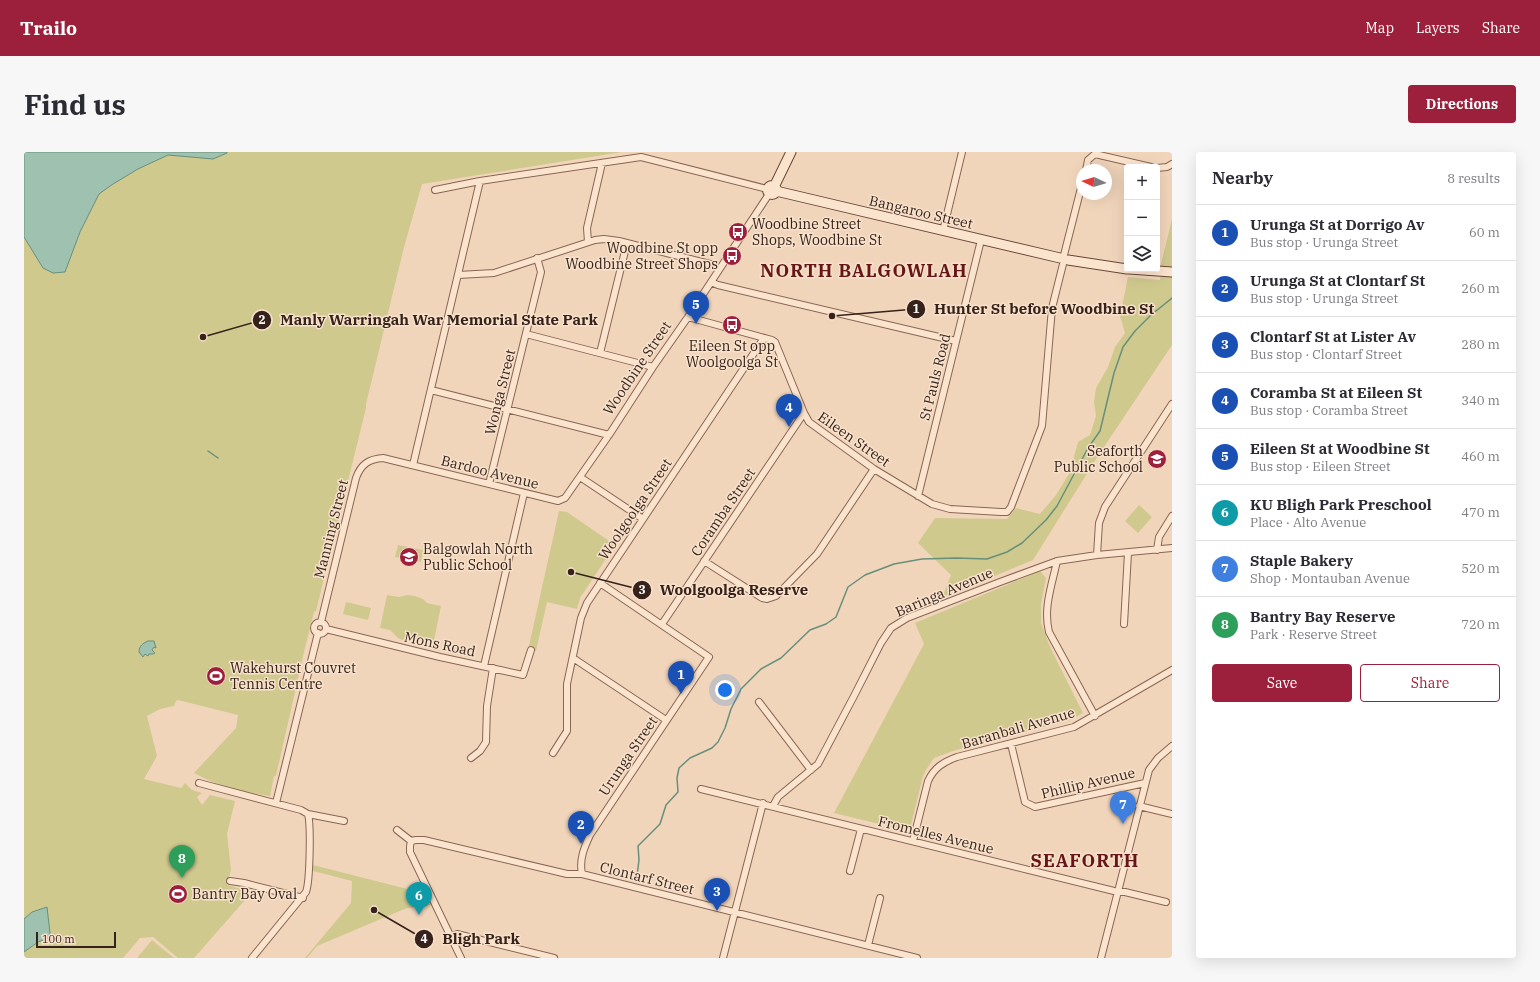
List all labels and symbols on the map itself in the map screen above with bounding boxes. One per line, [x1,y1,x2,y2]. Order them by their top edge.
north arrow [1076,164,1112,200]
street label: Bangaroo Street [867,191,975,233]
place label: Woodbine Street Shops, Woodbine St [752,215,882,249]
bus stop icon: Woodbine Street Shops, Woodbine St [727,221,749,243]
place label: Woodbine St opp Woodbine Street Shops [565,239,718,273]
bus stop icon: Woodbine St opp Woodbine Street Shops [721,245,743,267]
district label: NORTH BALGOWLAH [760,259,968,282]
pin: 5 [683,291,709,324]
callout: Hunter St before Woodbine St [906,295,1162,322]
text: Hunter St before Woodbine St [934,299,1154,318]
text: 1 [912,301,920,316]
callout: Manly Warringah War Memorial State Park [252,307,606,334]
text: Manly Warringah War Memorial State Park [280,310,598,329]
text: 2 [258,312,266,327]
bus stop icon: Eileen St opp Woolgoolga St [721,314,743,336]
street label: Woodbine Street [599,318,675,418]
street label: St Pauls Road [916,331,955,422]
place label: Eileen St opp Woolgoolga St [686,337,778,371]
street label: Wonga Street [481,347,519,437]
pin: 4 [776,394,802,427]
street label: Eileen Street [814,408,894,471]
place label: Seaforth Public School [1054,442,1143,476]
school or university icon: Seaforth Public School [1146,448,1168,470]
street label: Bardoo Avenue [439,451,541,493]
street label: Woolgoolga Street [594,455,676,563]
street label: Coramba Street [687,464,759,560]
street label: Manning Street [310,478,352,580]
place label: Balgowlah North Public School [423,540,533,574]
school or university icon: Balgowlah North Public School [398,546,420,568]
street label: Baringa Avenue [892,563,996,621]
callout: Woolgoolga Reserve [632,576,817,603]
text: Woolgoolga Reserve [660,580,808,599]
text: 3 [638,582,646,597]
street label: Mons Road [403,628,478,660]
place label: Wakehurst Couvret Tennis Centre [230,659,356,693]
pin: 1 [668,661,694,694]
sports icon: Wakehurst Couvret Tennis Centre [205,665,227,687]
your location [715,680,735,700]
street label: Baranbali Avenue [959,703,1077,753]
street label: Urunga Street [595,713,661,799]
street label: Phillip Avenue [1039,763,1137,803]
pin: 7 [1110,791,1136,824]
pin: 2 [568,811,594,844]
street label: Fromelles Avenue [876,812,996,858]
pin: 8 [169,845,195,878]
district label: SEAFORTH [1031,849,1139,872]
street label: Clontarf Street [598,858,696,898]
pin: 3 [704,878,730,911]
pin: 6 [406,882,432,915]
sports icon: Bantry Bay Oval [167,883,189,905]
place label: Bantry Bay Oval [192,885,297,903]
callout: Bligh Park [414,926,528,953]
text: Bligh Park [442,929,521,948]
scale bar [36,930,116,949]
text: 4 [420,931,428,946]

